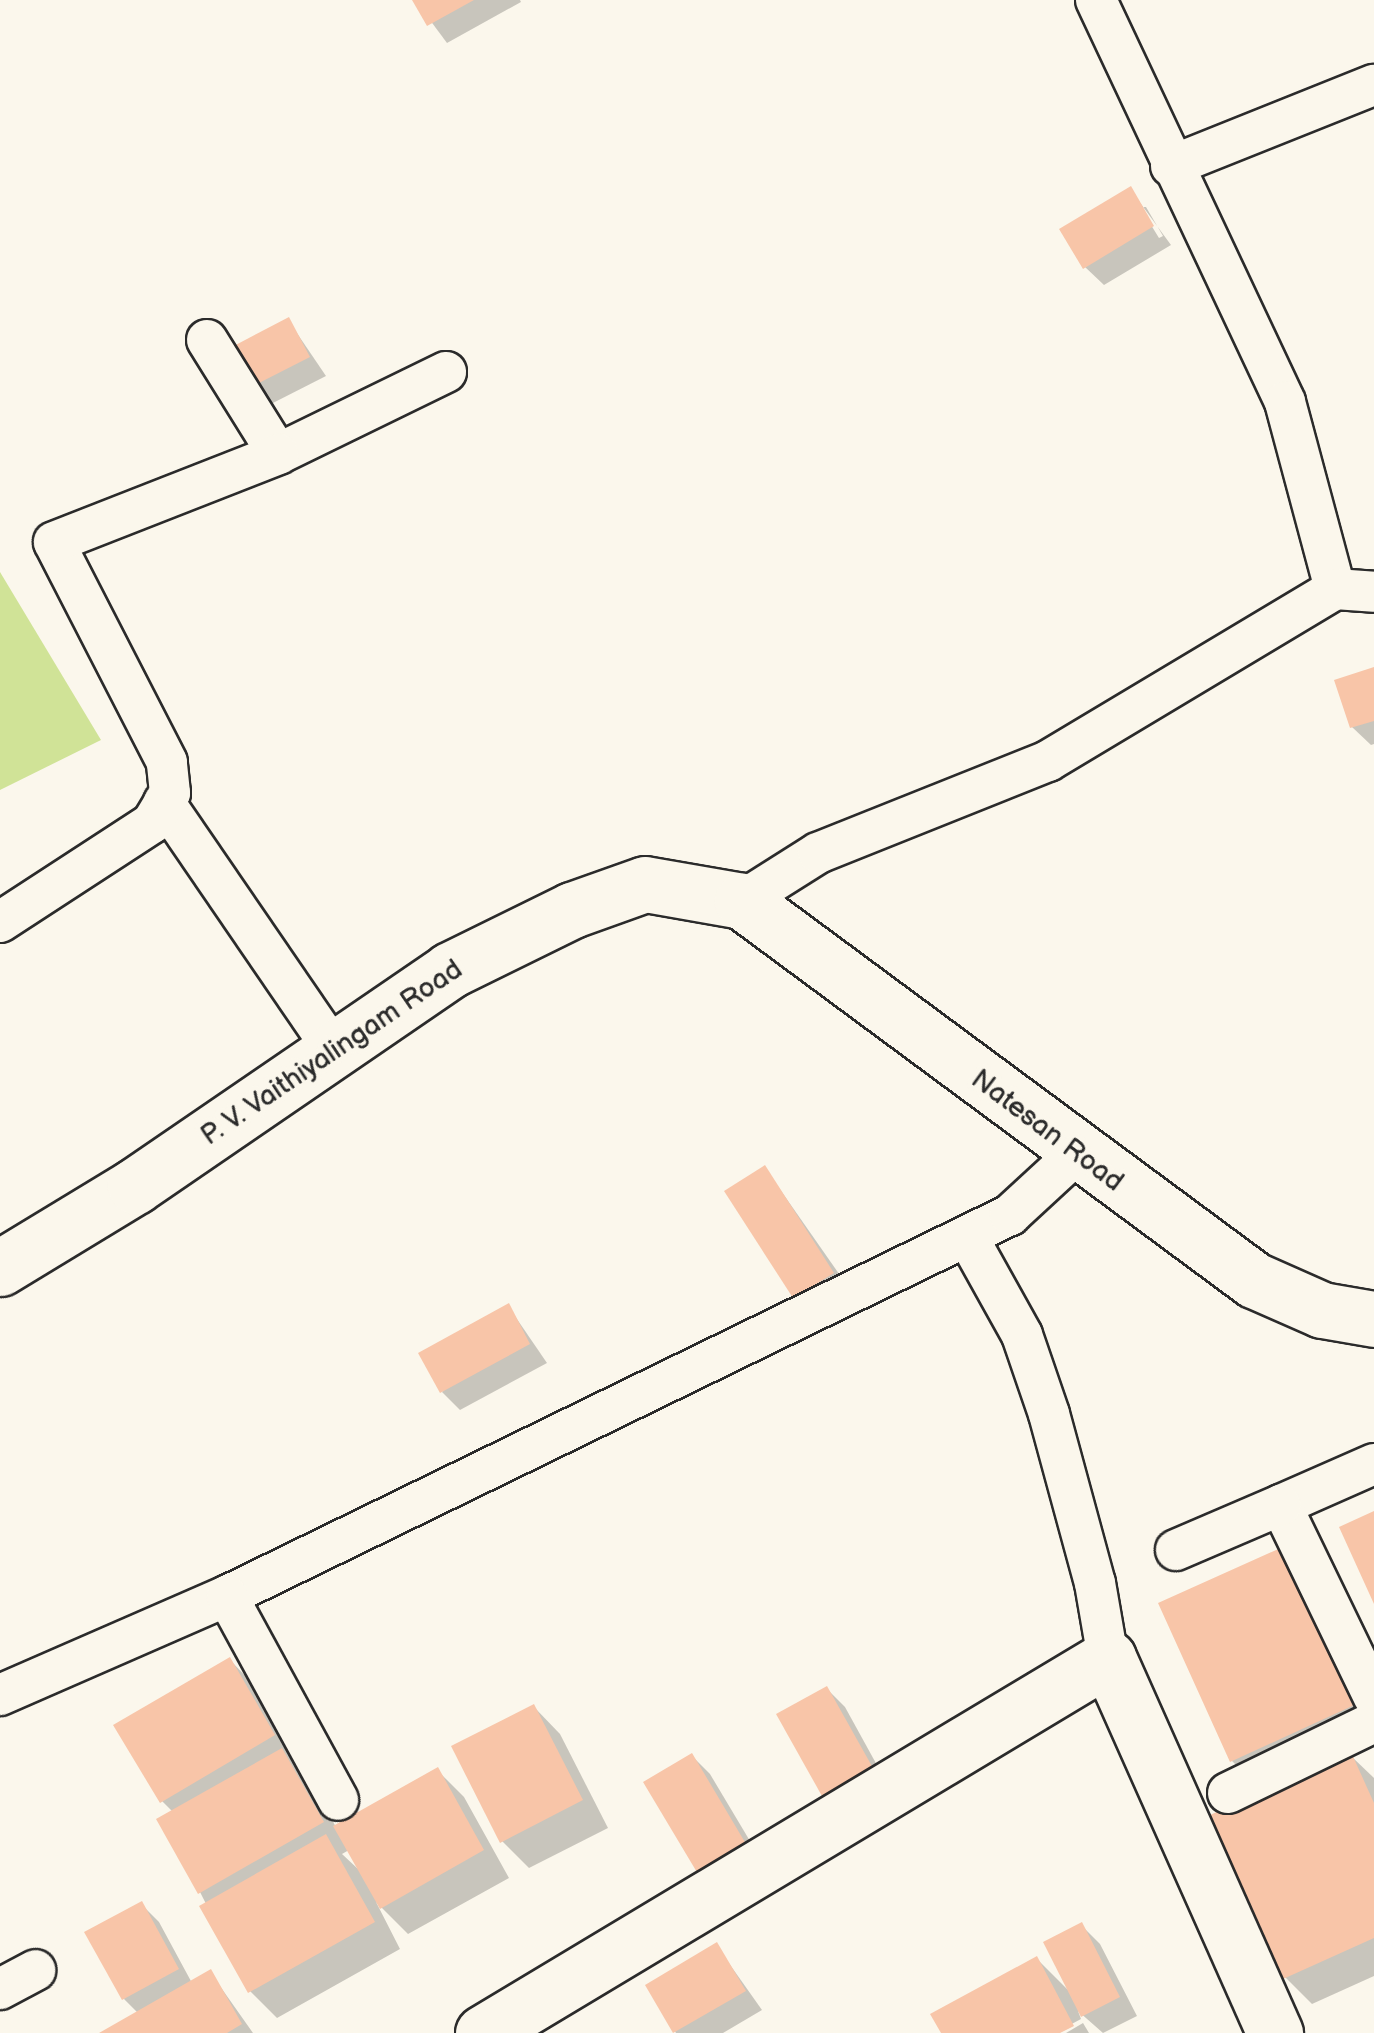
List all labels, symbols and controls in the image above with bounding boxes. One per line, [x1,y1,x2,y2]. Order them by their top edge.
street label: P. V. Vaithiyalingam Road [194,952,470,1154]
street label: Natesan Road [964,1063,1130,1199]

